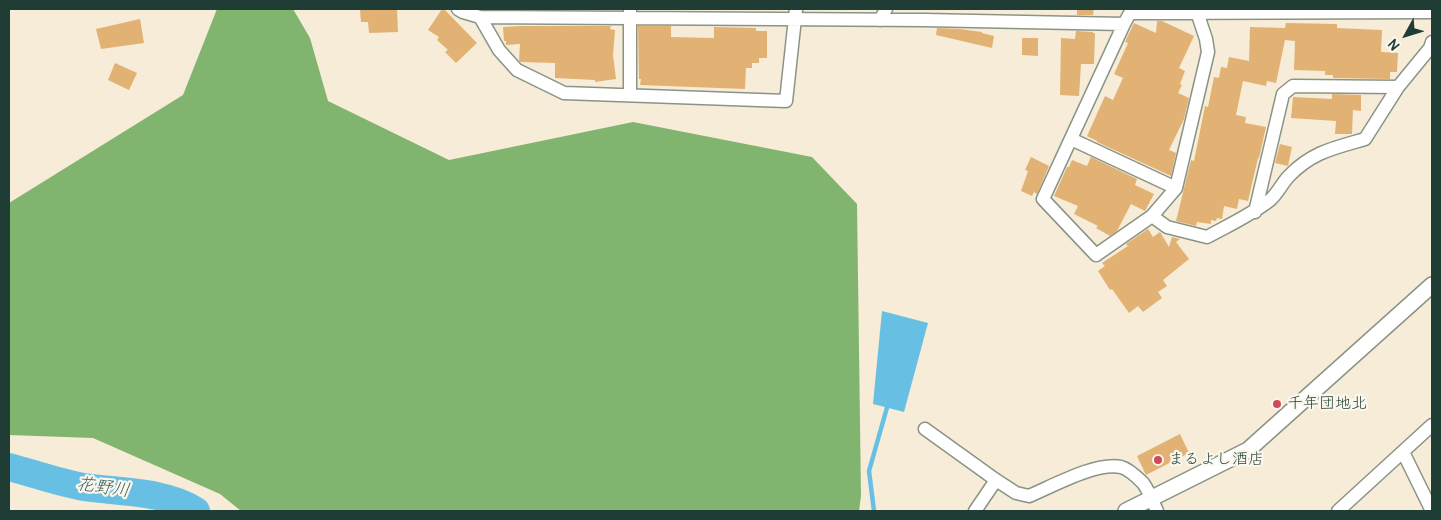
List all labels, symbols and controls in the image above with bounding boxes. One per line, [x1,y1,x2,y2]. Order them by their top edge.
north arrow [1381,10,1431,60]
text: N [1384,36,1404,54]
place label: 千年団地北 [1287,394,1367,414]
marker: 千年団地北 [1271,398,1283,410]
place label: まるよし酒店 [1168,450,1264,470]
marker: まるよし酒店 [1152,454,1164,466]
water label: 花野川 [75,474,131,502]

